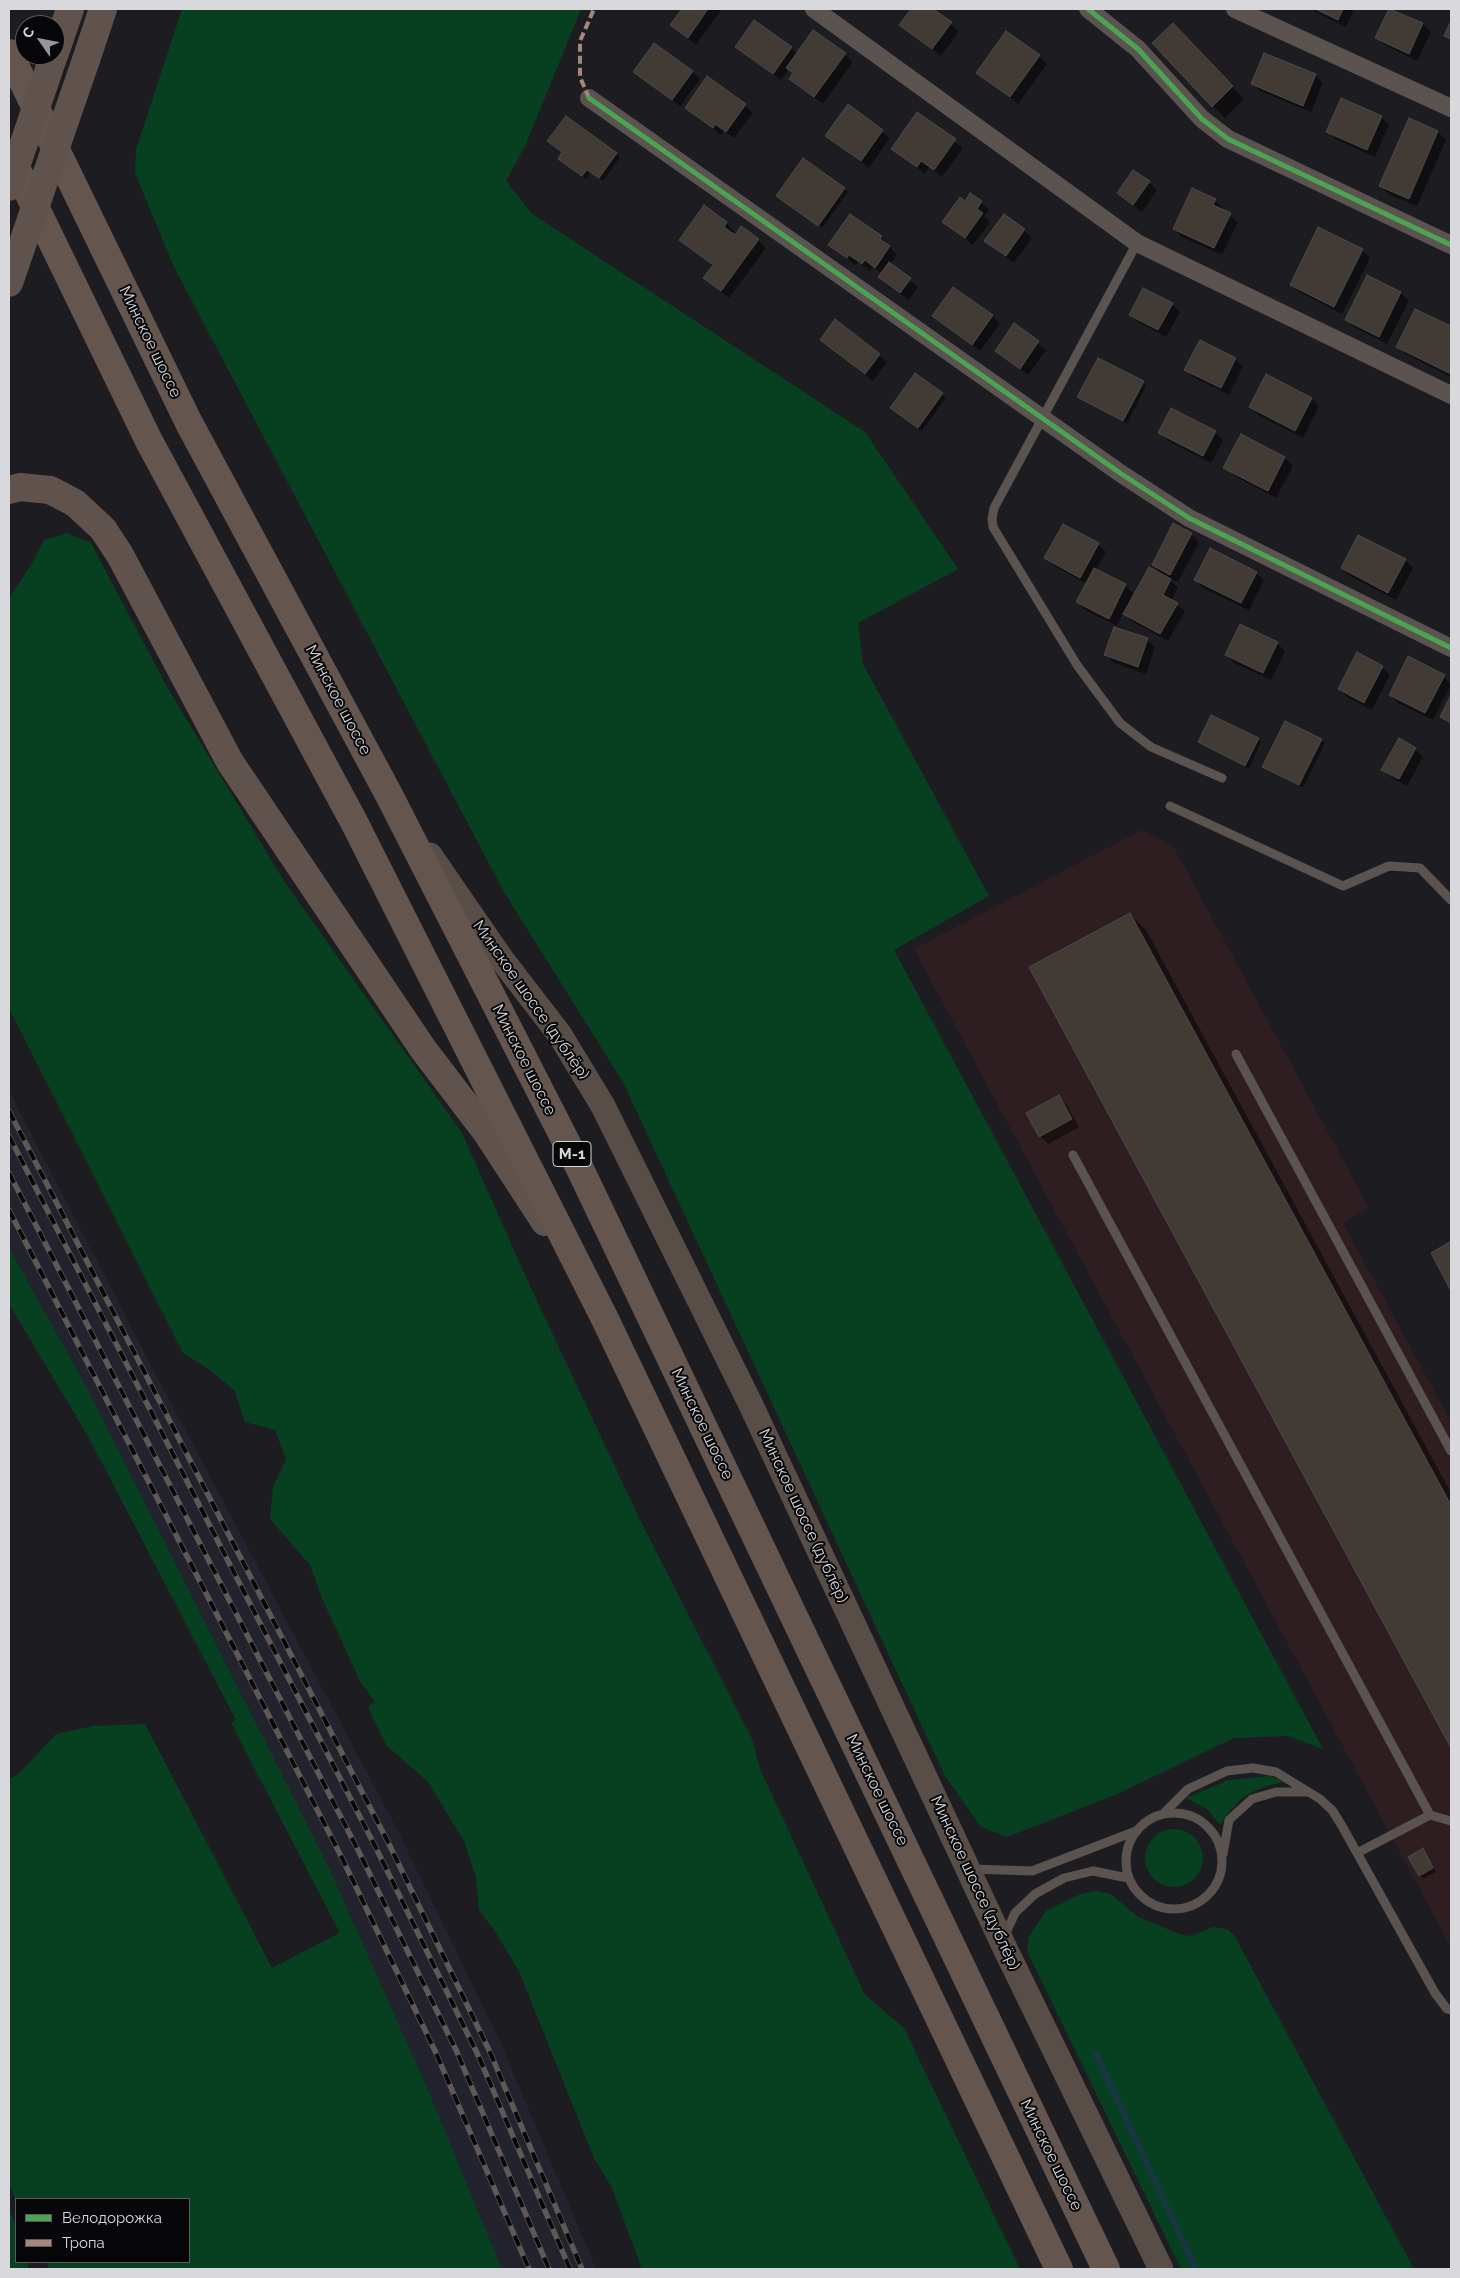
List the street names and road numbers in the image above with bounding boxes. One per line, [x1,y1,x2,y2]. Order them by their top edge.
street label: Минское шоссе [115,283,185,401]
street label: Минское шоссе [301,642,375,758]
street label: Минское шоссе (дублёр) [469,917,593,1083]
street label: Минское шоссе [488,1001,560,1119]
road number: М-1 [553,1142,591,1166]
street label: Минское шоссе [667,1365,737,1483]
street label: Минское шоссе (дублёр) [754,1426,852,1606]
street label: Минское шоссе [842,1731,912,1849]
street label: Минское шоссе (дублёр) [926,1793,1024,1973]
street label: Минское шоссе [1016,2096,1086,2214]

